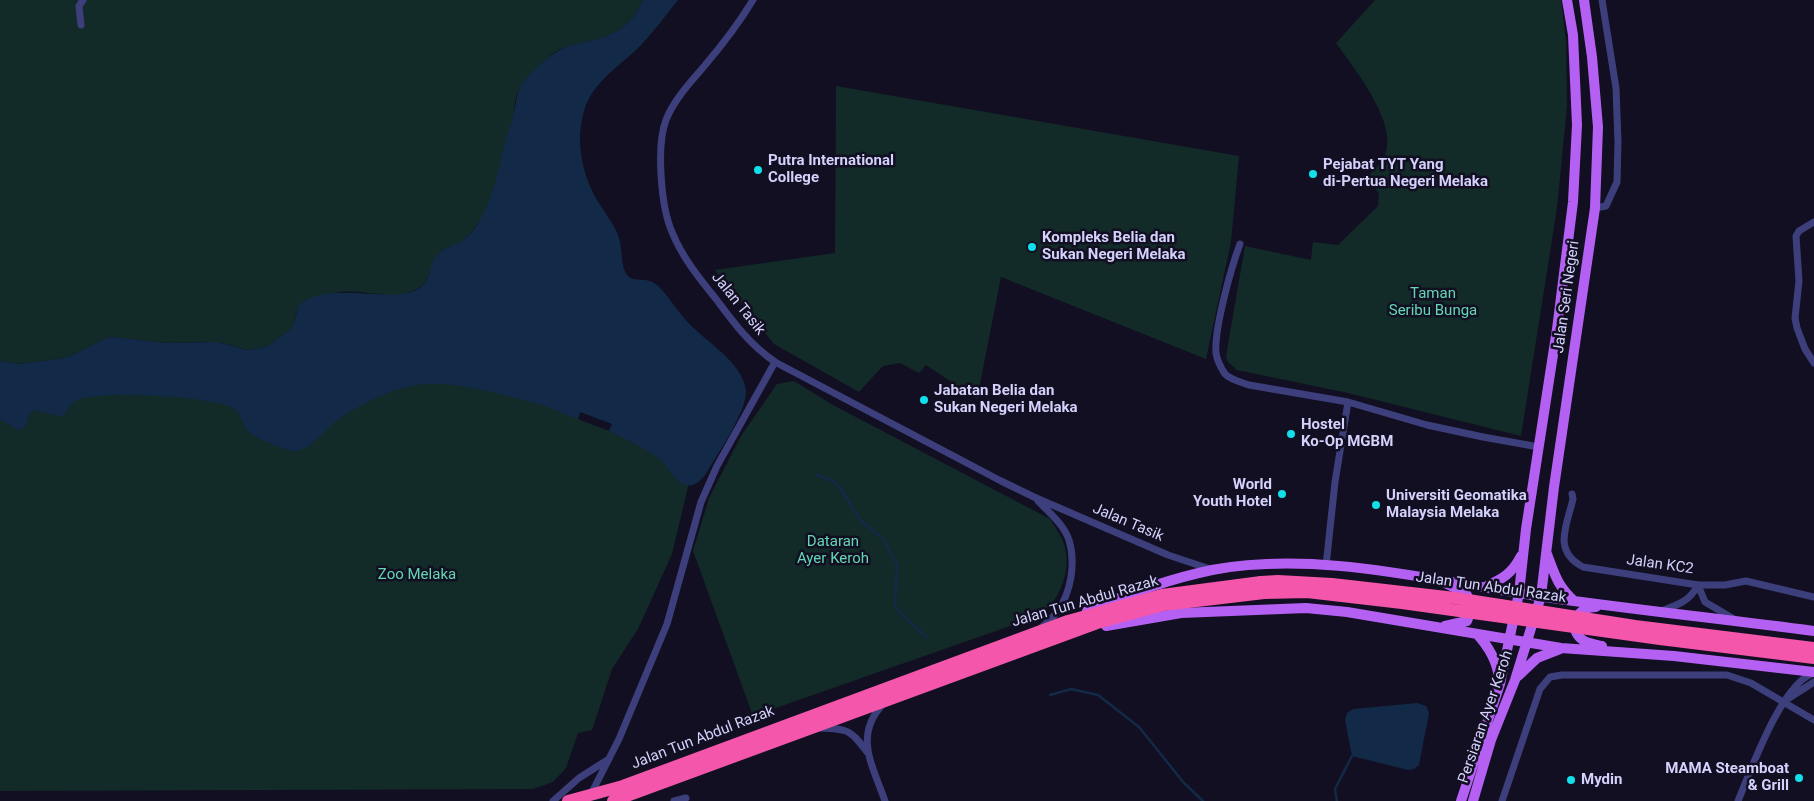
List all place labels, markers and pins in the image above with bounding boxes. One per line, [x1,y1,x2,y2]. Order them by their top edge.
place label: Putra International College [768,152,894,187]
place label: Pejabat TYT Yang di-Pertua Negeri Melaka [1323,156,1488,191]
marker: Putra International College [752,164,764,176]
marker: Pejabat TYT Yang di-Pertua Negeri Melaka [1307,168,1319,180]
place label: Kompleks Belia dan Sukan Negeri Melaka [1042,229,1186,264]
marker: Kompleks Belia dan Sukan Negeri Melaka [1026,241,1038,253]
place label: Jabatan Belia dan Sukan Negeri Melaka [934,382,1078,417]
marker: Jabatan Belia dan Sukan Negeri Melaka [918,394,930,406]
place label: Hostel Ko-Op MGBM [1301,416,1393,451]
marker: Hostel Ko-Op MGBM [1285,428,1297,440]
place label: World Youth Hotel [1193,476,1272,511]
place label: Universiti Geomatika Malaysia Melaka [1386,487,1527,522]
marker: World Youth Hotel [1276,488,1288,500]
marker: Universiti Geomatika Malaysia Melaka [1370,499,1382,511]
place label: MAMA Steamboat & Grill [1665,760,1789,795]
place label: Mydin [1581,771,1622,789]
marker: MAMA Steamboat & Grill [1793,772,1805,784]
marker: Mydin [1565,774,1577,786]

